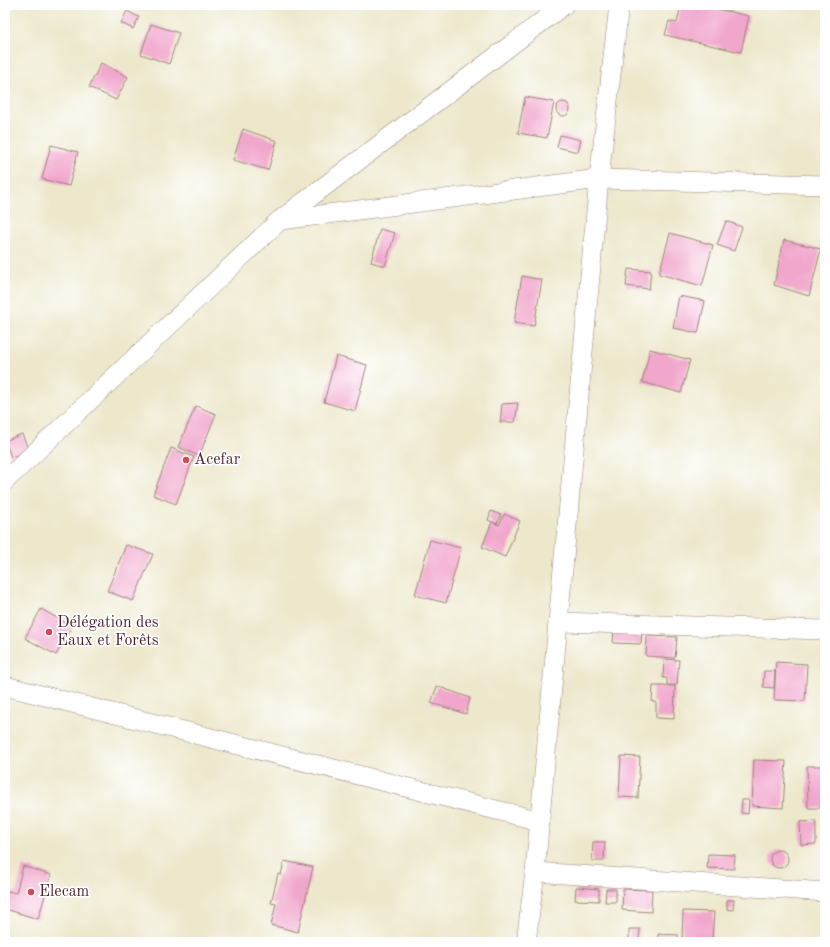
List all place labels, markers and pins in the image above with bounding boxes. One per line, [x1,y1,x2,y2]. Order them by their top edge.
place label: Acefar [194,452,241,468]
marker: Acefar [181,455,191,465]
place label: Délégation des Eaux et Forêts [57,615,159,649]
marker: Délégation des Eaux et Forêts [44,627,54,637]
place label: Elecam [39,884,90,900]
marker: Elecam [26,887,36,897]

